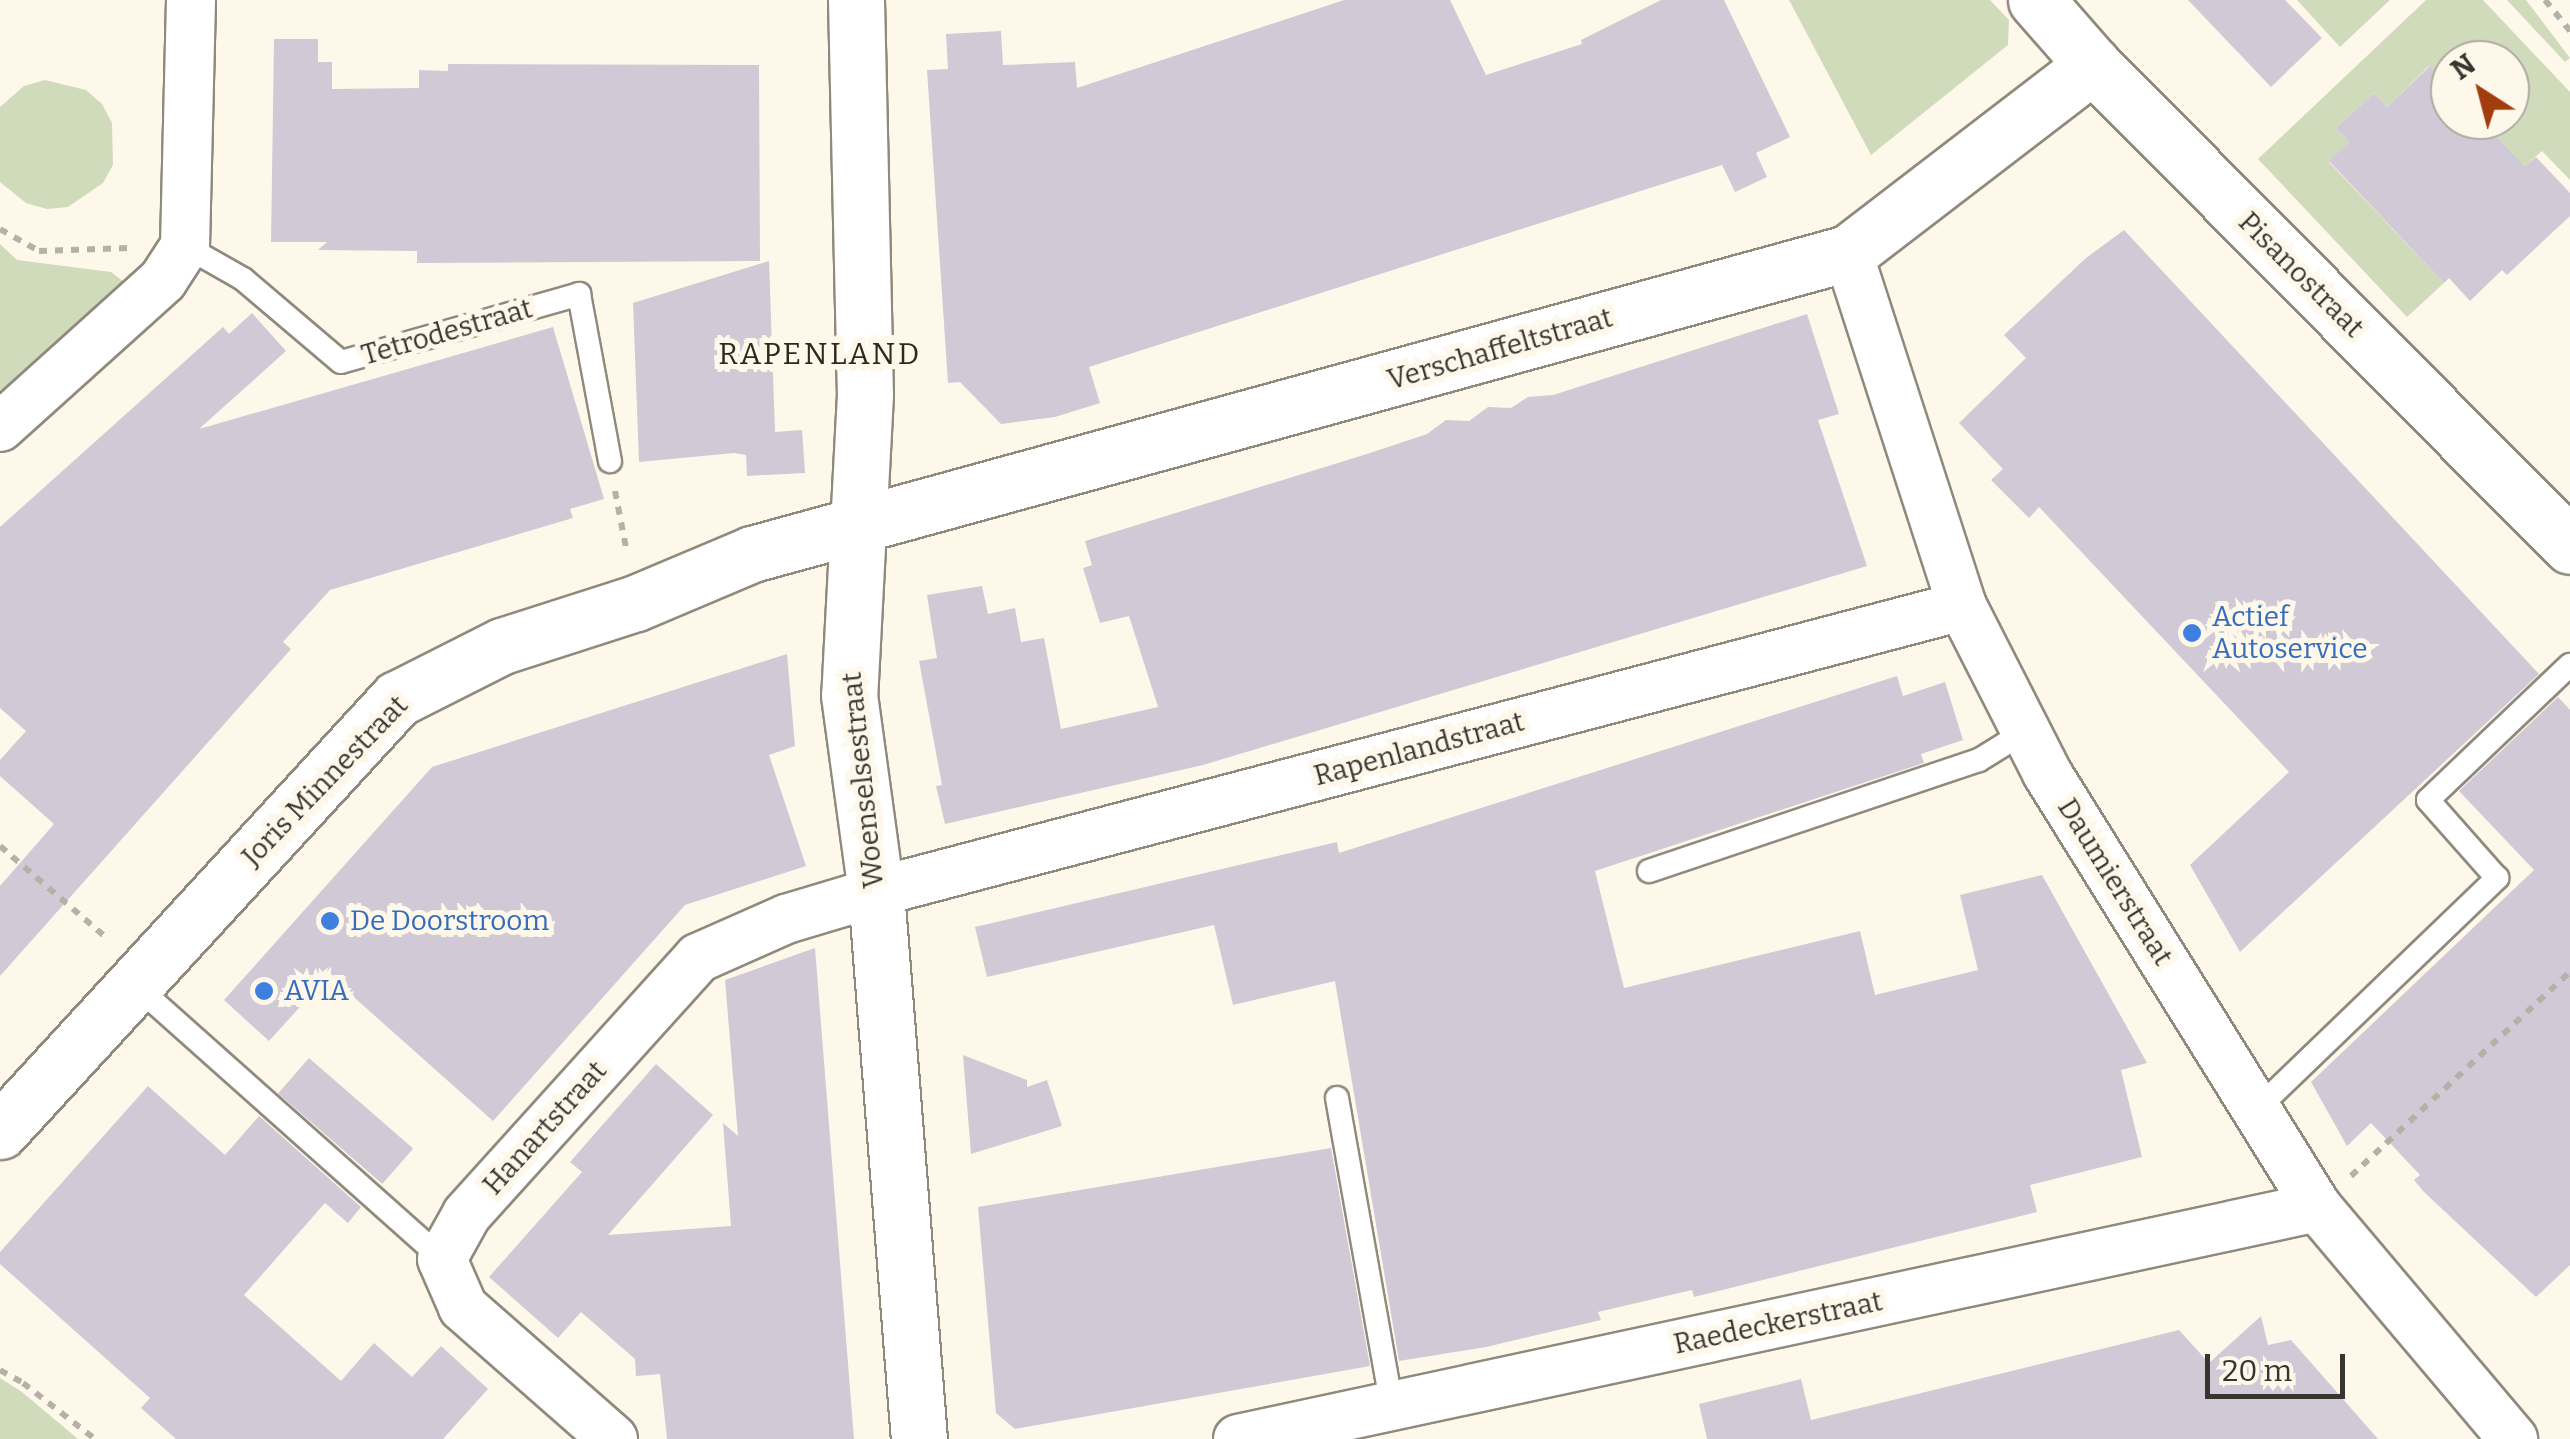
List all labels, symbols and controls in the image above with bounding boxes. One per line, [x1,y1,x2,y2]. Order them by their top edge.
north arrow [2430,40,2530,140]
text: N [2445,47,2482,87]
street label: Pisanostraat [2231,205,2371,345]
street label: Tetrodestraat [358,292,536,372]
street label: Verschaffeltstraat [1384,301,1616,397]
district label: RAPENLAND [718,336,922,372]
place label: Actief Autoservice [2212,600,2368,666]
marker: Actief Autoservice [2181,622,2203,644]
street label: Woenselsestraat [835,670,891,890]
street label: Joris Minnestraat [235,689,415,873]
street label: Rapenlandstraat [1310,705,1528,793]
street label: Daumierstraat [2050,792,2180,972]
place label: De Doorstroom [350,904,549,938]
marker: De Doorstroom [319,910,341,932]
place label: AVIA [284,974,349,1008]
marker: AVIA [253,980,275,1002]
street label: Hanartstraat [476,1054,614,1202]
street label: Raedeckerstraat [1671,1284,1885,1362]
scale bar [2210,1334,2350,1396]
text: 20 m [2222,1353,2292,1389]

